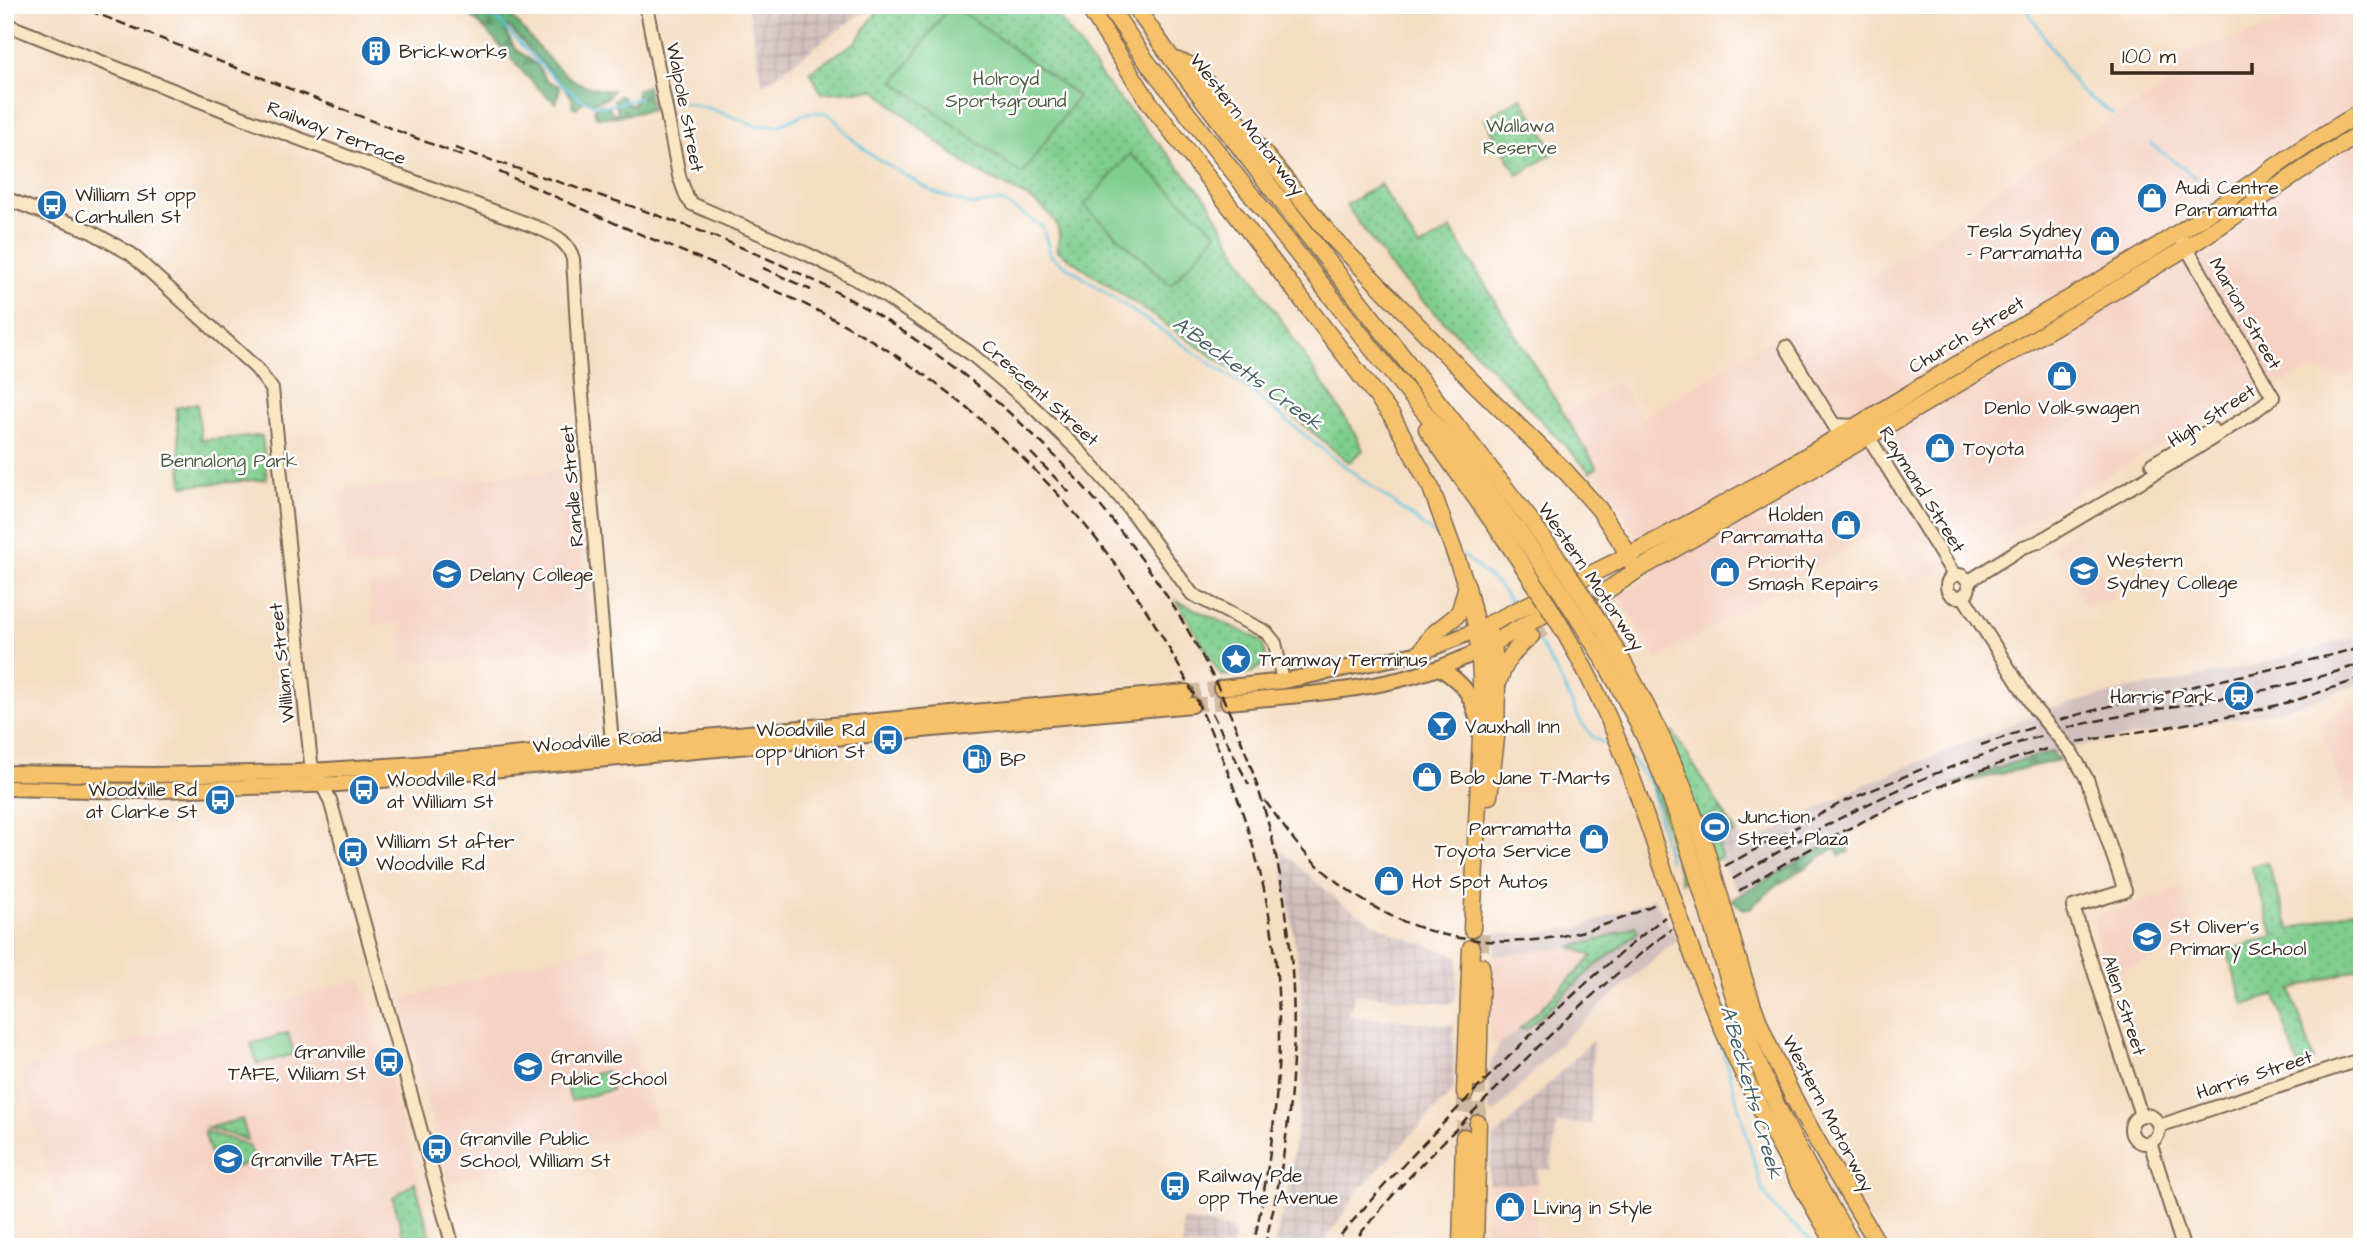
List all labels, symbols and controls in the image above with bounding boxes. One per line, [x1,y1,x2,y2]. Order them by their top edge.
scale bar [2112,32,2252,76]
building icon: Brickworks [359,34,393,68]
place label: Brickworks [399,39,507,66]
street label: Walpole Street [659,40,710,175]
text: 100 m [2122,42,2177,71]
street label: Western Motorway [1182,48,1311,203]
park label: Holroyd Sportsground [945,66,1067,116]
street label: Railway Terrace [263,94,410,173]
park label: Wallawa Reserve [1483,113,1557,162]
place label: Audi Centre Parramatta [2175,175,2279,224]
shop icon: Audi Centre Parramatta [2135,181,2169,215]
place label: William St opp Carhullen St [75,182,196,231]
bus stop icon: William St opp Carhullen St [35,188,69,222]
place label: Tesla Sydney - Parramatta [1967,218,2083,267]
shop icon: Tesla Sydney - Parramatta [2088,224,2122,258]
street label: Marion Street [2202,253,2288,375]
street label: Church Street [1904,290,2030,381]
water label: A'Becketts Creek [1167,309,1329,438]
street label: Crescent Street [975,333,1105,453]
shop icon: Denlo Volkswagen [2045,359,2079,393]
street label: High Street [2163,378,2262,456]
place label: Denlo Volkswagen [1985,395,2139,423]
street label: Raymond Street [1871,421,1972,559]
street label: Randle Street [554,424,591,548]
shop icon: Toyota [1923,431,1957,465]
place label: Toyota [1963,436,2024,464]
park label: Bennalong Park [161,448,298,476]
street label: Western Motorway [1530,497,1651,658]
place label: Holden Parramatta [1721,502,1823,551]
shop icon: Holden Parramatta [1829,508,1863,542]
place label: Western Sydney College [2107,548,2238,598]
place label: Priority Smash Repairs [1748,549,1878,598]
school or university icon: Western Sydney College [2067,554,2101,588]
shop icon: Priority Smash Repairs [1708,555,1742,589]
school or university icon: Delany College [430,557,464,591]
place label: Delany College [470,562,593,590]
street label: William Street [263,601,302,724]
place icon: Tramway Terminus [1219,642,1253,676]
place label: Tramway Terminus [1259,647,1428,675]
station icon: Harris Park [2222,679,2256,713]
place label: Harris Park [2110,684,2216,711]
bar icon: Vauxhall Inn [1425,709,1459,743]
place label: Vauxhall Inn [1465,714,1560,741]
place label: Woodville Rd opp Union St [755,717,865,766]
street label: Woodville Road [532,722,663,761]
bus stop icon: Woodville Rd opp Union St [871,723,905,757]
fuel station icon: BP [960,742,994,776]
place label: BP [1000,747,1026,774]
shop icon: Bob Jane T-Marts [1410,760,1444,794]
place label: Bob Jane T-Marts [1450,765,1610,792]
place label: Woodville Rd at William St [387,767,496,816]
bus stop icon: Woodville Rd at William St [347,773,381,807]
place label: Woodville Rd at Clarke St [86,777,197,826]
bus stop icon: Woodville Rd at Clarke St [203,783,237,817]
place label: Junction Street Plaza [1738,804,1848,853]
sports icon: Junction Street Plaza [1698,810,1732,844]
place label: Parramatta Toyota Service [1434,816,1571,866]
shop icon: Parramatta Toyota Service [1577,822,1611,856]
place label: William St after Woodville Rd [376,829,515,878]
bus stop icon: William St after Woodville Rd [336,835,370,869]
shop icon: Hot Spot Autos [1372,864,1406,898]
place label: Hot Spot Autos [1412,869,1548,896]
place label: St Oliver's Primary School [2170,914,2306,964]
school or university icon: St Oliver's Primary School [2130,920,2164,954]
street label: Allen Street [2095,952,2153,1059]
water label: A'Becketts Creek [1713,1002,1790,1183]
street label: Western Motorway [1774,1031,1881,1198]
place label: Granville TAFE, Wiliam St [228,1039,366,1088]
place label: Granville Public School [551,1044,667,1093]
street label: Harris Street [2193,1044,2316,1107]
bus stop icon: Granville TAFE, Wiliam St [372,1045,406,1079]
school or university icon: Granville Public School [511,1050,545,1084]
place label: Granville Public School, William St [460,1126,611,1175]
bus stop icon: Granville Public School, William St [420,1132,454,1166]
school or university icon: Granville TAFE [211,1142,245,1176]
place label: Granville TAFE [251,1147,379,1174]
place label: Railway Pde opp The Avenue [1198,1163,1338,1212]
bus stop icon: Railway Pde opp The Avenue [1158,1169,1192,1203]
shop icon: Living in Style [1493,1190,1527,1224]
place label: Living in Style [1533,1195,1652,1223]

